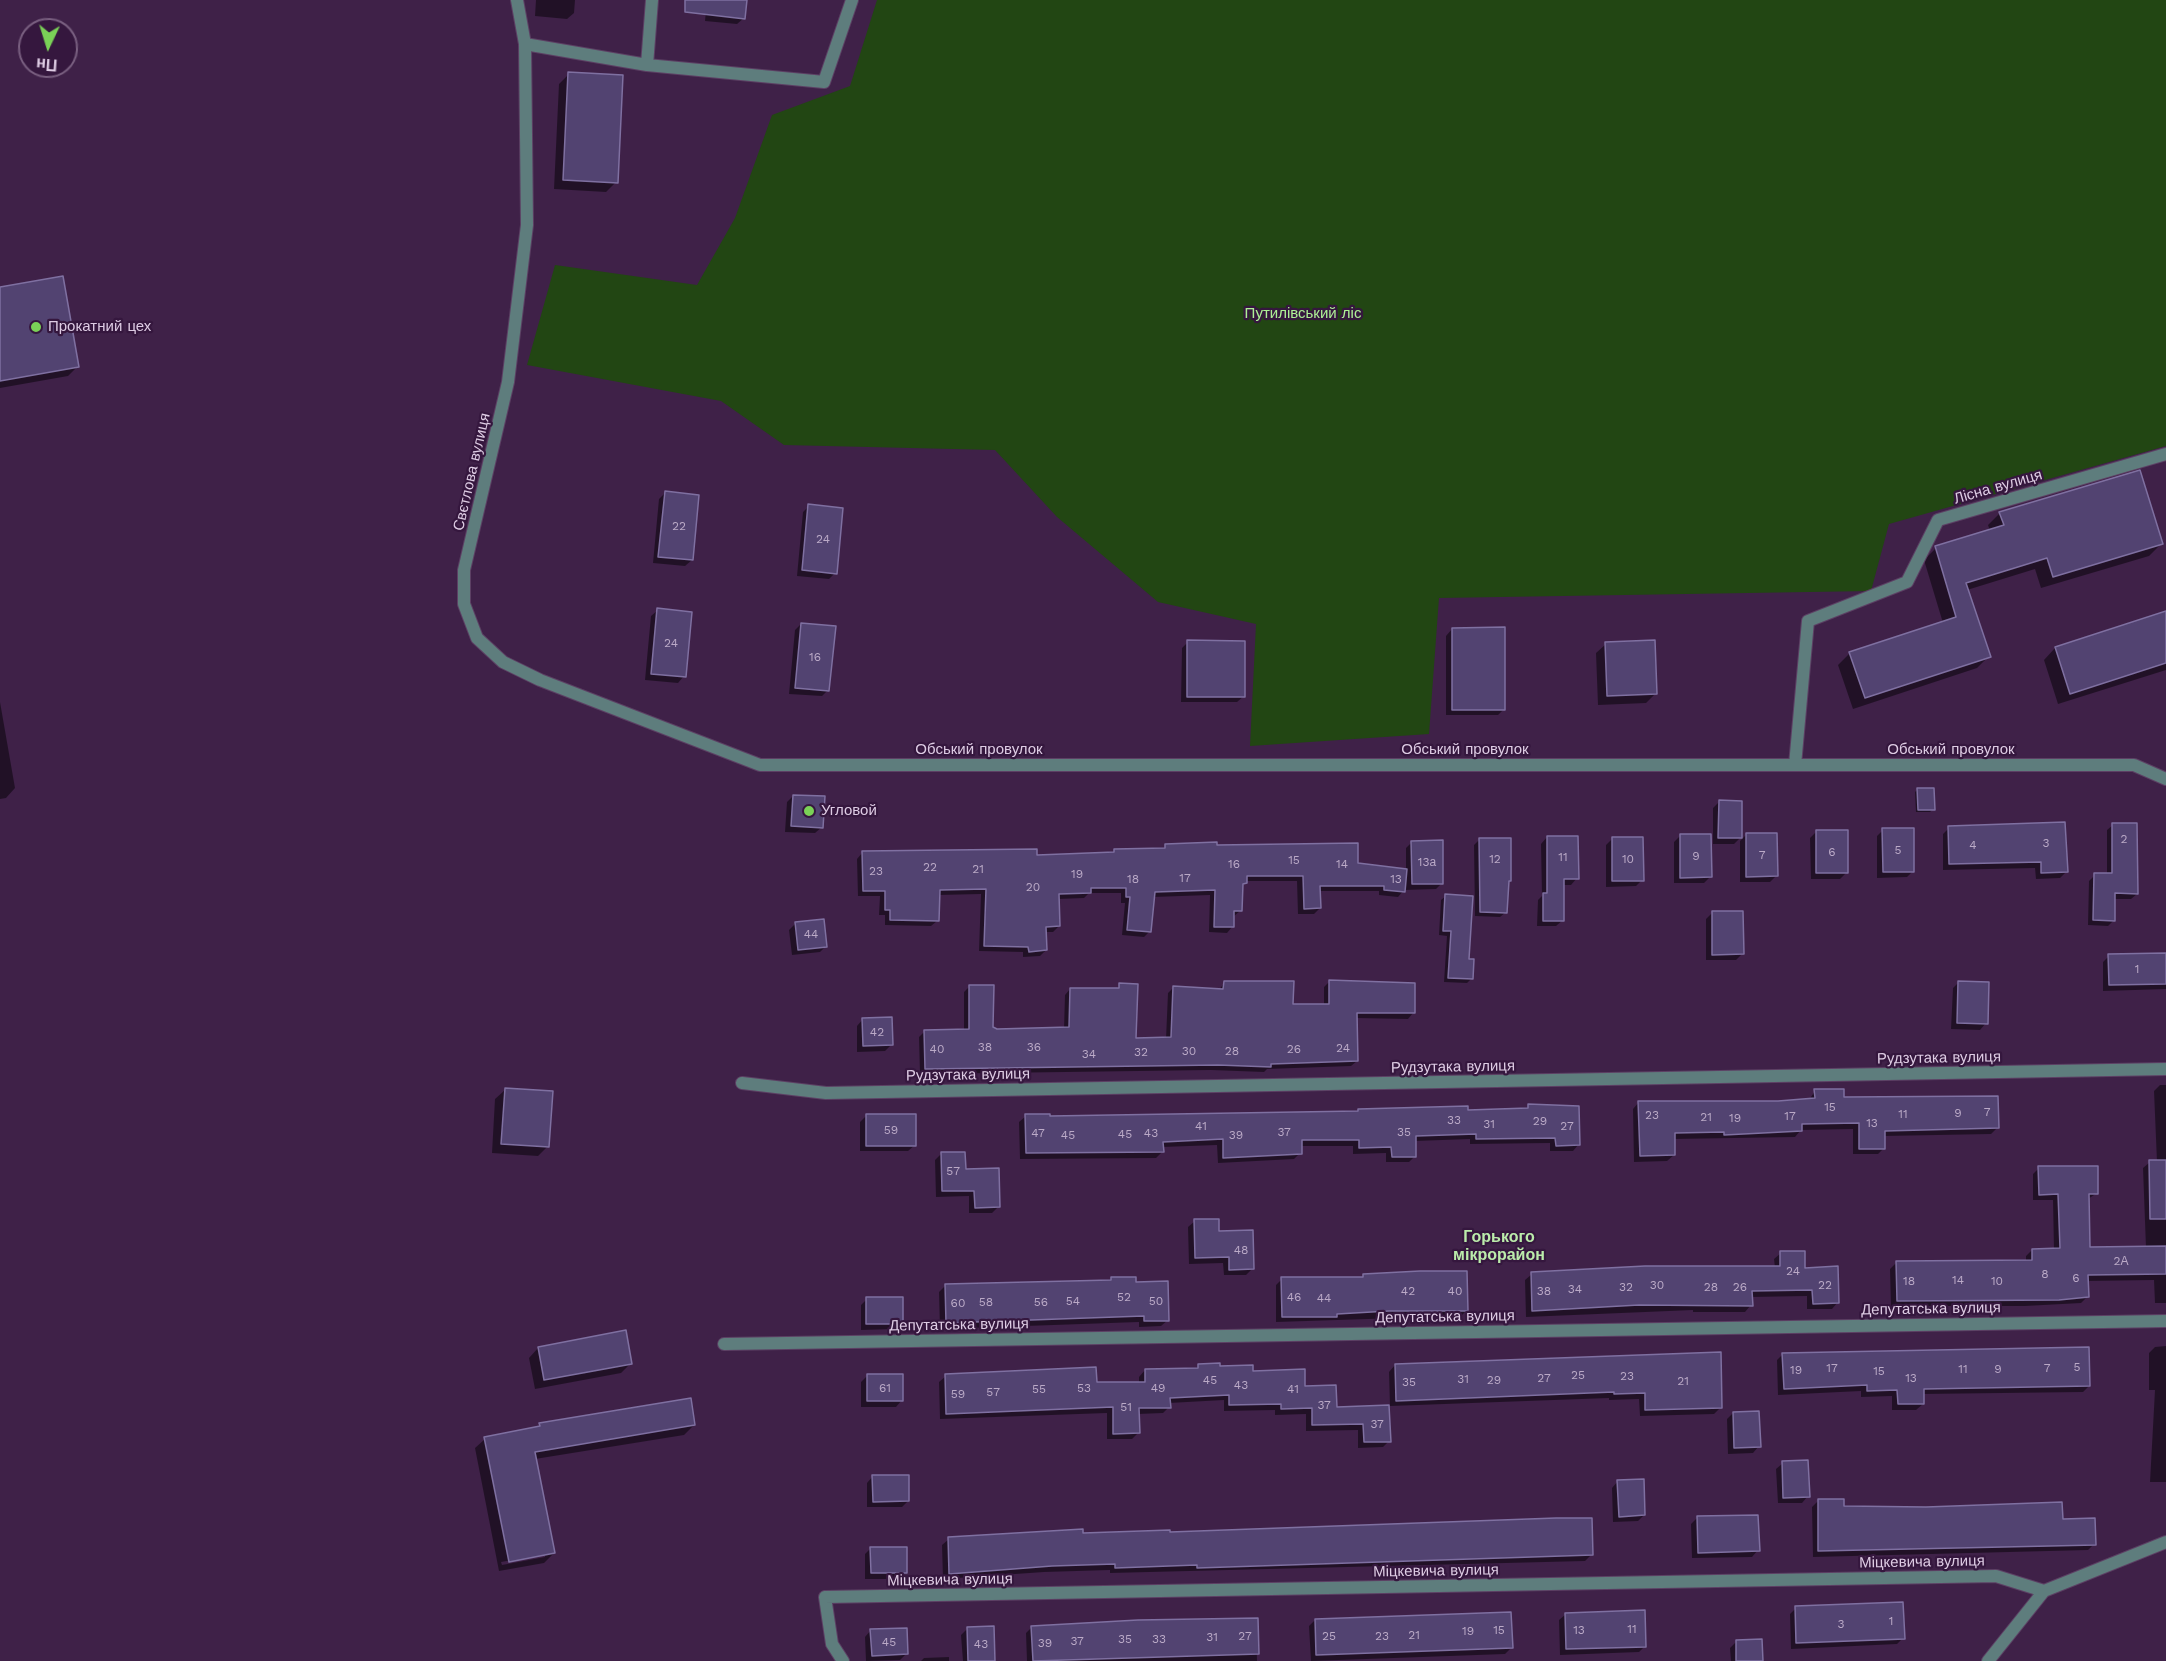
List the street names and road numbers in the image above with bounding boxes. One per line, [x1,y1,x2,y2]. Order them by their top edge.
street label: Свєтлова вулиця [450,411,494,533]
street label: Лісна вулиця [1952,466,2044,508]
street label: Обський провулок [915,741,1043,759]
street label: Обський провулок [1401,741,1529,759]
street label: Обський провулок [1887,741,2015,759]
street label: Рудзутака вулиця [1877,1048,2001,1068]
street label: Рудзутака вулиця [1391,1057,1515,1077]
street label: Рудзутака вулиця [906,1065,1030,1085]
street label: Депутатська вулиця [1861,1299,2001,1319]
street label: Депутатська вулиця [1375,1307,1515,1327]
street label: Депутатська вулиця [889,1315,1029,1335]
street label: Міцкевича вулиця [1859,1552,1985,1572]
street label: Міцкевича вулиця [1373,1561,1499,1581]
street label: Міцкевича вулиця [887,1570,1013,1590]

